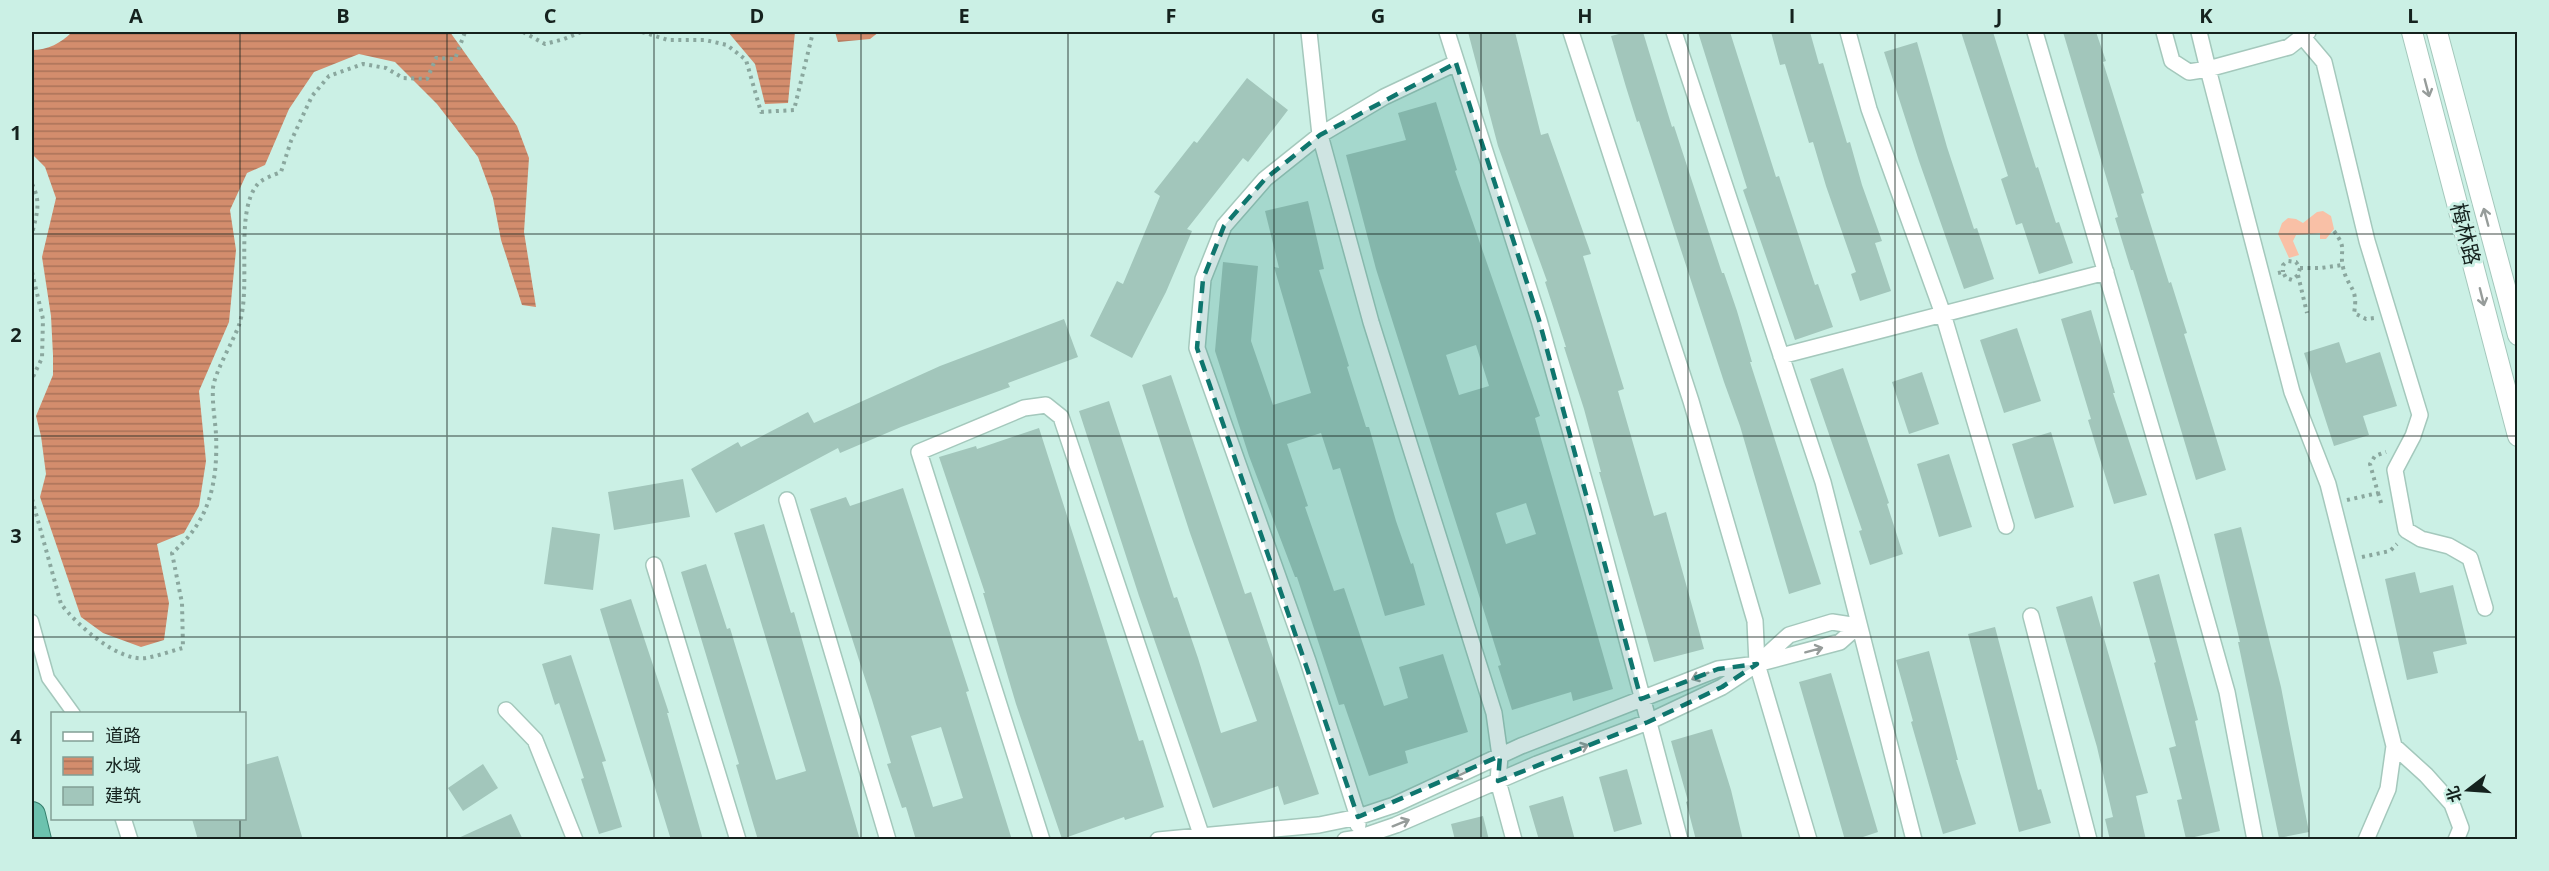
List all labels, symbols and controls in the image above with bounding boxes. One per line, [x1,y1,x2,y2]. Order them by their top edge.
text: A [129,2,143,29]
text: B [336,2,350,29]
text: C [544,2,557,29]
text: D [750,2,764,29]
text: E [958,2,970,29]
text: F [1166,2,1176,29]
text: G [1371,2,1385,29]
text: H [1577,2,1593,29]
text: I [1789,2,1795,29]
text: J [1994,2,2002,29]
text: K [2199,2,2213,29]
text: L [2407,2,2419,29]
one-way arrow [2422,78,2433,97]
text: 1 [10,119,22,146]
street label: 梅林路 [2445,200,2487,268]
one-way arrow [2480,208,2491,227]
one-way arrow [2476,287,2488,306]
text: 2 [10,321,22,348]
text: 3 [10,522,22,549]
one-way arrow [1804,643,1823,655]
one-way arrow [1692,671,1710,682]
legend [51,712,246,820]
text: 4 [10,723,22,750]
text: 道路 [105,723,141,747]
one-way arrow [1571,741,1589,752]
text: 水域 [105,753,141,777]
north arrow [2438,760,2498,820]
one-way arrow [1453,768,1471,780]
text: 建筑 [105,783,141,807]
text: 北 [2441,784,2467,805]
one-way arrow [1391,817,1409,828]

